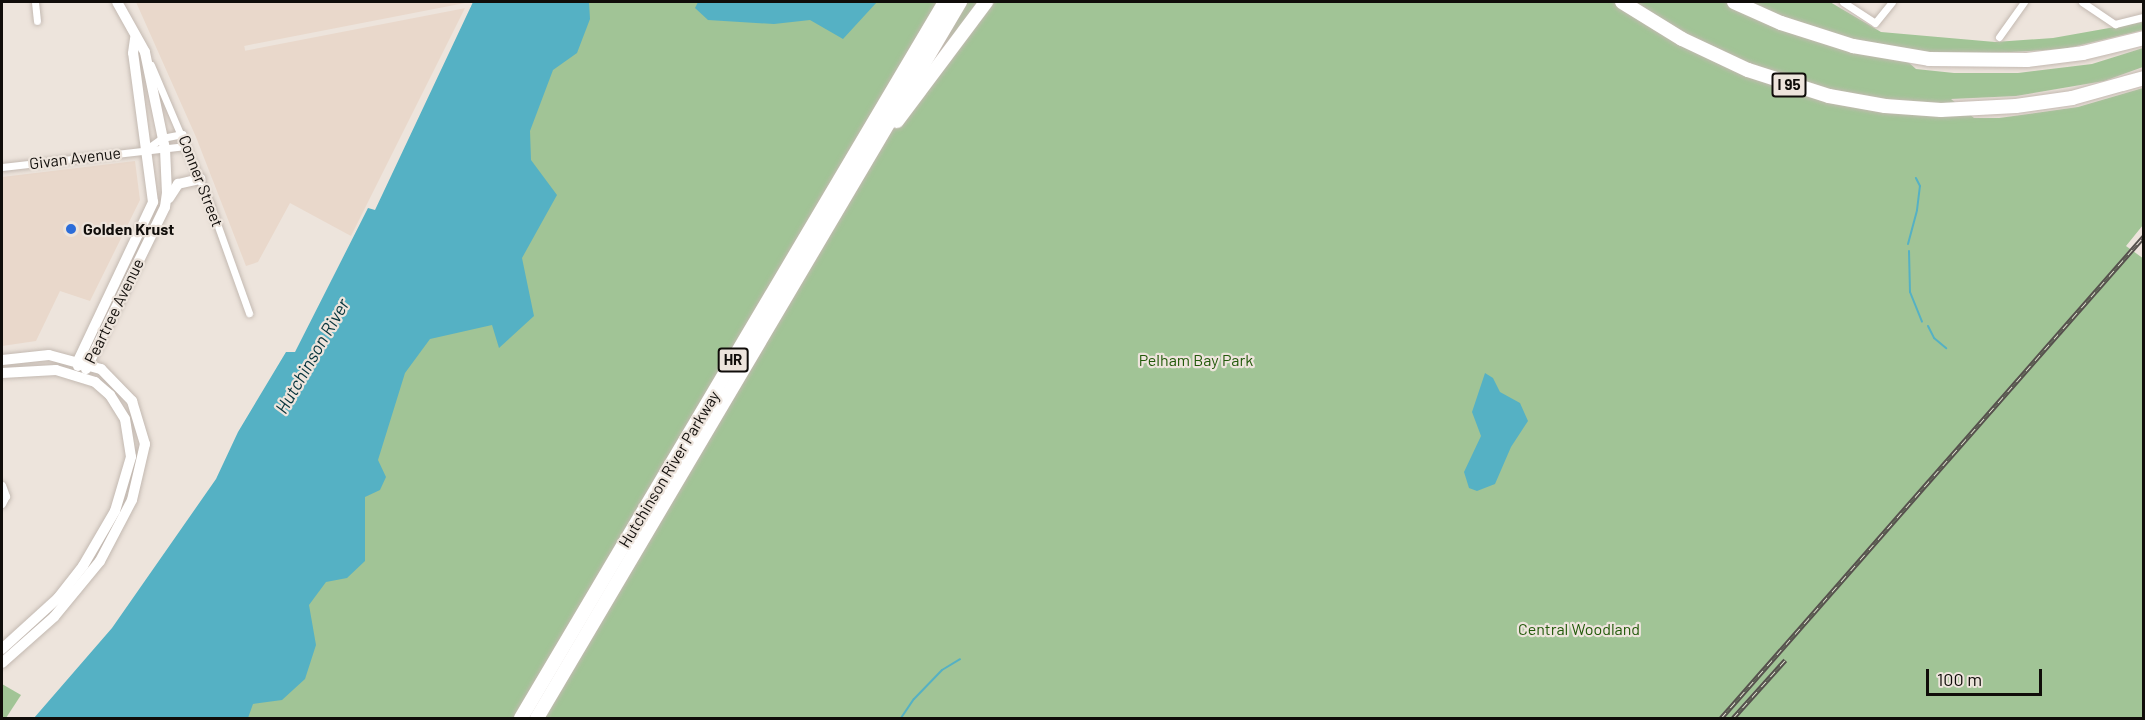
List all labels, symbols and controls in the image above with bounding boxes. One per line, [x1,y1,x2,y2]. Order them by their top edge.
road number: I 95 [1771,73,1807,97]
street label: Conner Street [175,132,227,230]
street label: Givan Avenue [28,143,122,173]
place label: Golden Krust [83,219,174,239]
marker: Golden Krust [64,222,78,236]
street label: Peartree Avenue [80,255,148,367]
water label: Hutchinson River [270,295,354,417]
road number: HR [716,348,750,372]
park label: Pelham Bay Park [1139,350,1253,370]
street label: Hutchinson River Parkway [615,387,723,551]
park label: Central Woodland [1518,619,1640,639]
scale bar [1929,657,2044,695]
text: 100 m [1937,668,1982,690]

